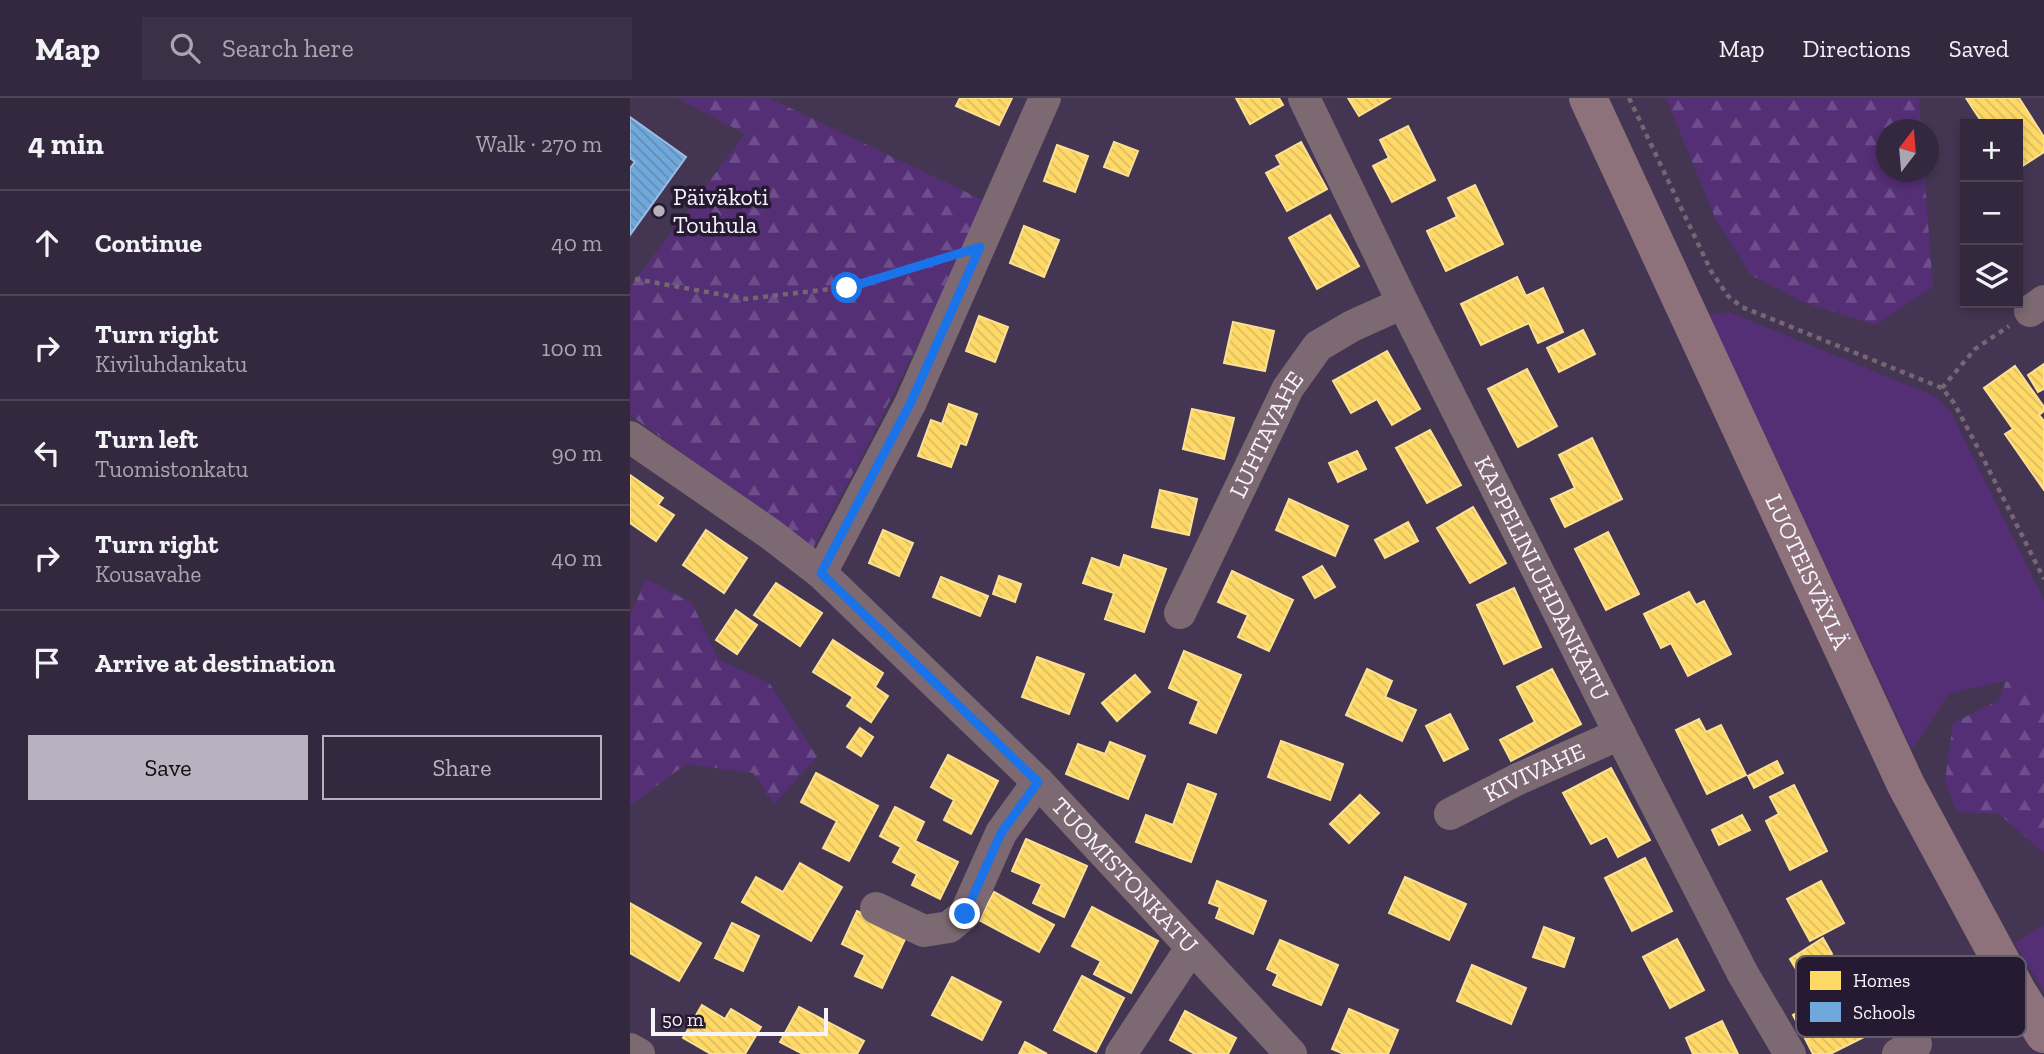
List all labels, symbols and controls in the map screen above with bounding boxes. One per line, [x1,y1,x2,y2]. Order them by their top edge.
search box [142,17,632,80]
text: Map [35,29,100,68]
icon: search [166,29,204,67]
text: Search here [222,32,354,64]
text: Map [1719,34,1765,63]
text: Directions [1803,34,1911,63]
text: Saved [1949,34,2009,63]
north arrow [1876,119,1939,182]
map controls [1960,119,2023,308]
button: + [1960,119,2023,182]
text: 4 min [28,126,104,162]
text: Walk · 270 m [476,130,602,158]
place label: Päiväkoti Touhula [673,182,769,239]
button: − [1960,182,2023,245]
marker: Päiväkoti Touhula [651,203,667,219]
icon: ahead [28,224,66,262]
text: Continue [95,227,202,259]
text: 40 m [551,229,602,257]
button: layers [1960,245,2023,308]
route start [831,272,862,303]
text: Turn right [95,318,218,350]
icon: right [28,329,66,367]
text: 100 m [542,334,602,362]
text: Kiviluhdankatu [95,350,247,378]
street label: LUHTAVAHE [1222,365,1309,502]
text: Turn left [95,423,198,455]
icon: left [28,434,66,472]
text: 90 m [551,439,602,467]
street label: KAPPELINLUHDANKATU [1468,451,1616,705]
text: Tuomistonkatu [95,455,248,483]
street label: LUOTEISVÄYLÄ [1759,489,1856,654]
text: Turn right [95,528,218,560]
icon: right [28,539,66,577]
text: 40 m [551,544,602,572]
text: Kousavahe [95,560,201,588]
icon: arrive [28,644,66,682]
text: Arrive at destination [95,647,335,679]
button: Save [28,735,308,800]
button: Share [322,735,602,800]
street label: KIVIVAHE [1479,736,1589,808]
street label: TUOMISTONKATU [1045,791,1204,959]
route end [949,898,980,929]
legend [1796,956,2026,1037]
text: Homes [1853,969,1910,992]
text: Schools [1853,1001,1915,1024]
scale bar [651,1005,828,1037]
text: 50 m [662,1008,703,1031]

